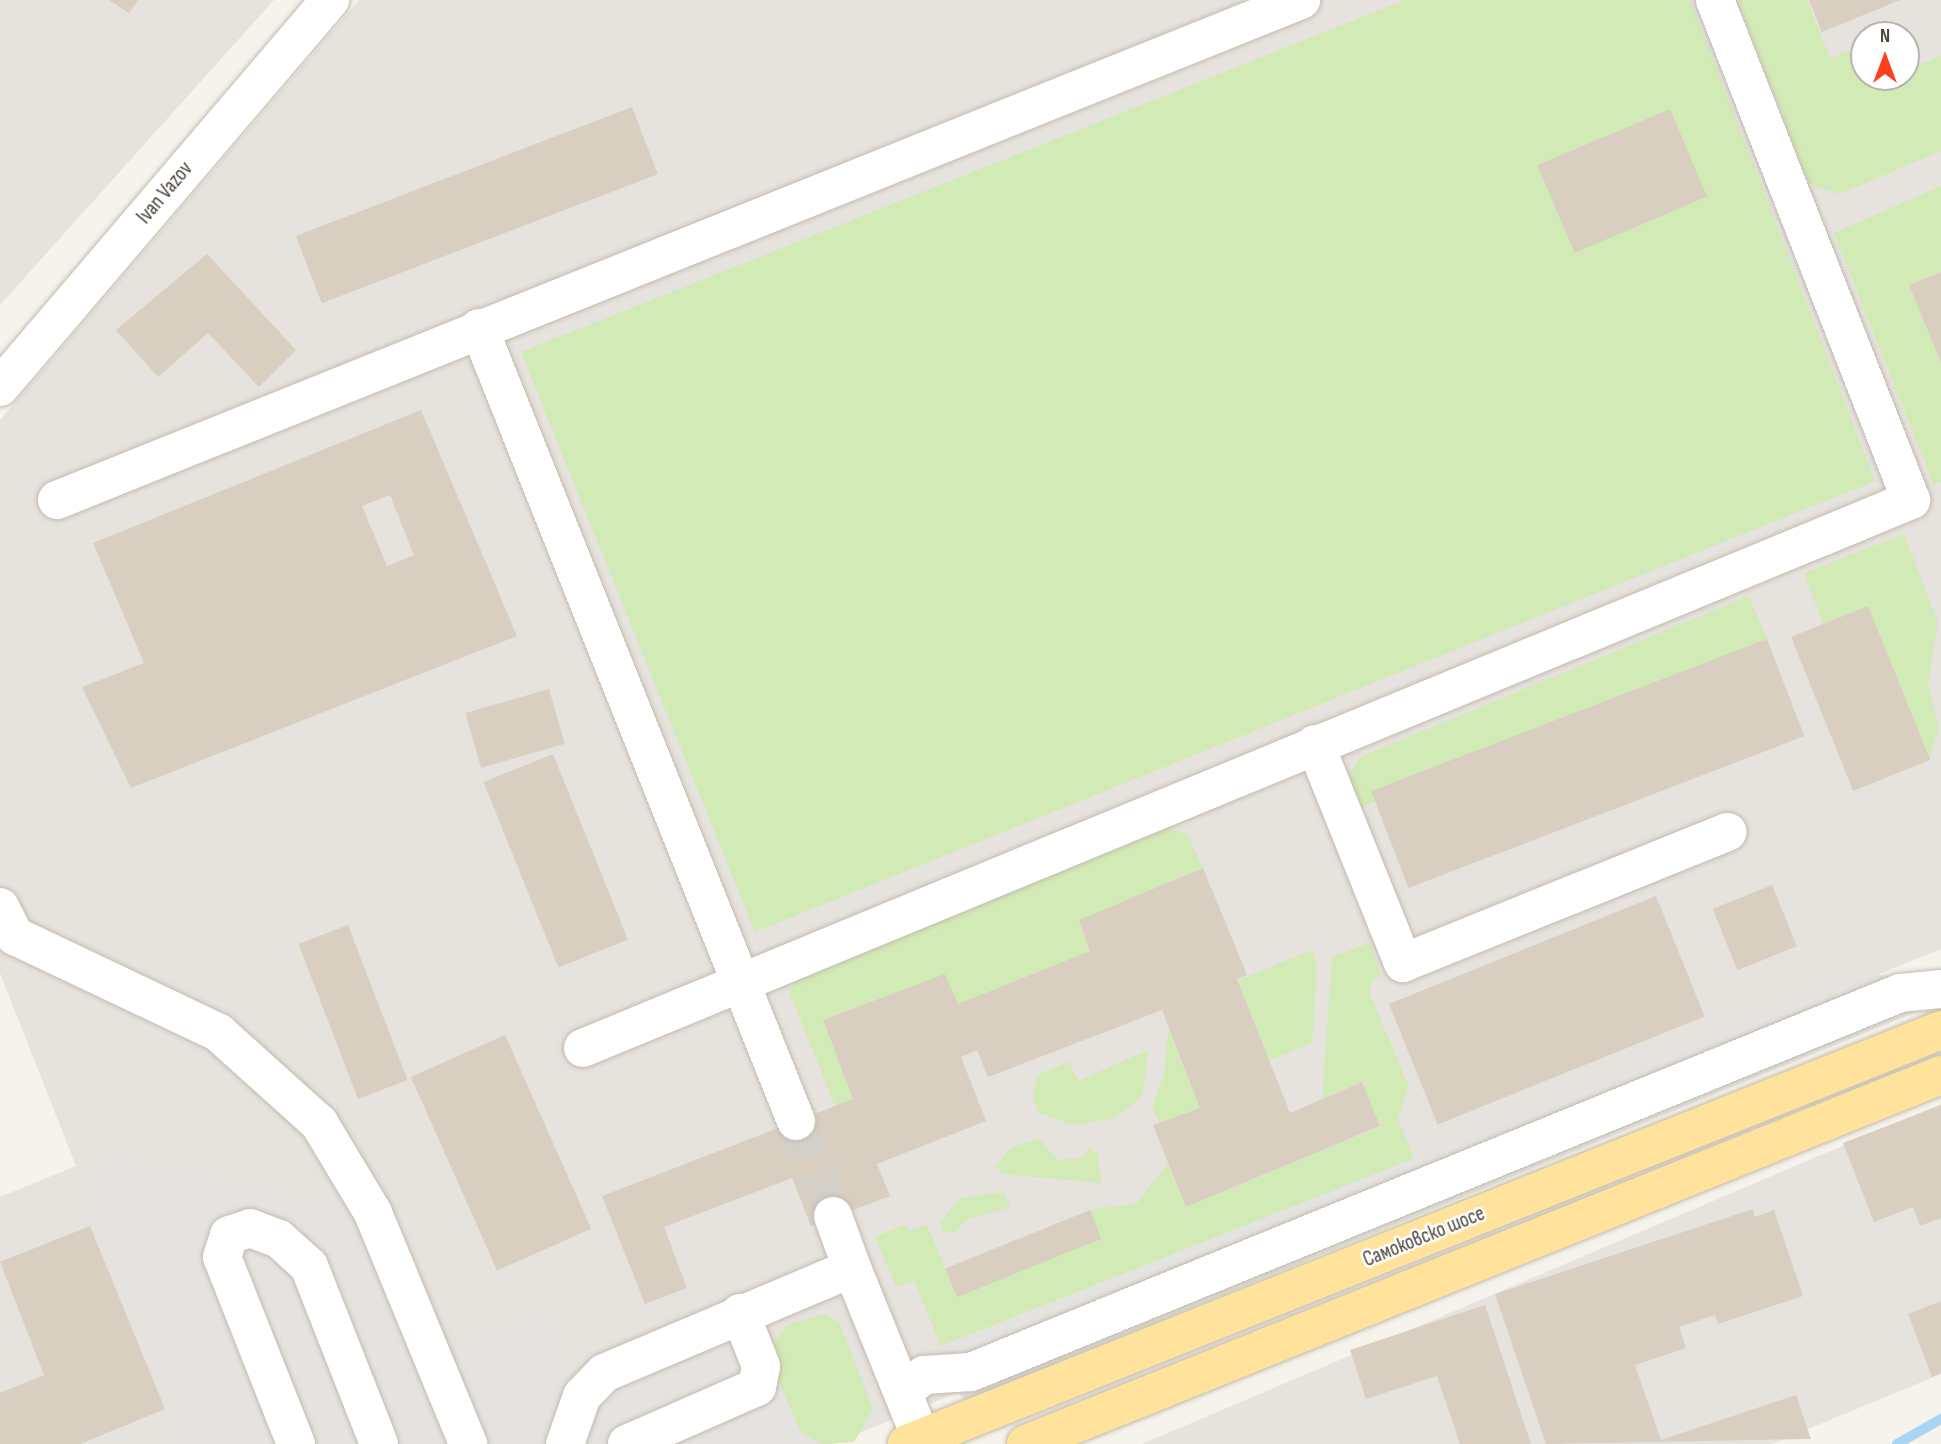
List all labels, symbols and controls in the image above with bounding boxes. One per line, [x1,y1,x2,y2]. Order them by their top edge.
north arrow [1850,21,1920,91]
text: N [1880,25,1890,48]
street label: Ivan Vazov [132,157,198,229]
street label: Самоковско шосе [1359,1201,1489,1273]

